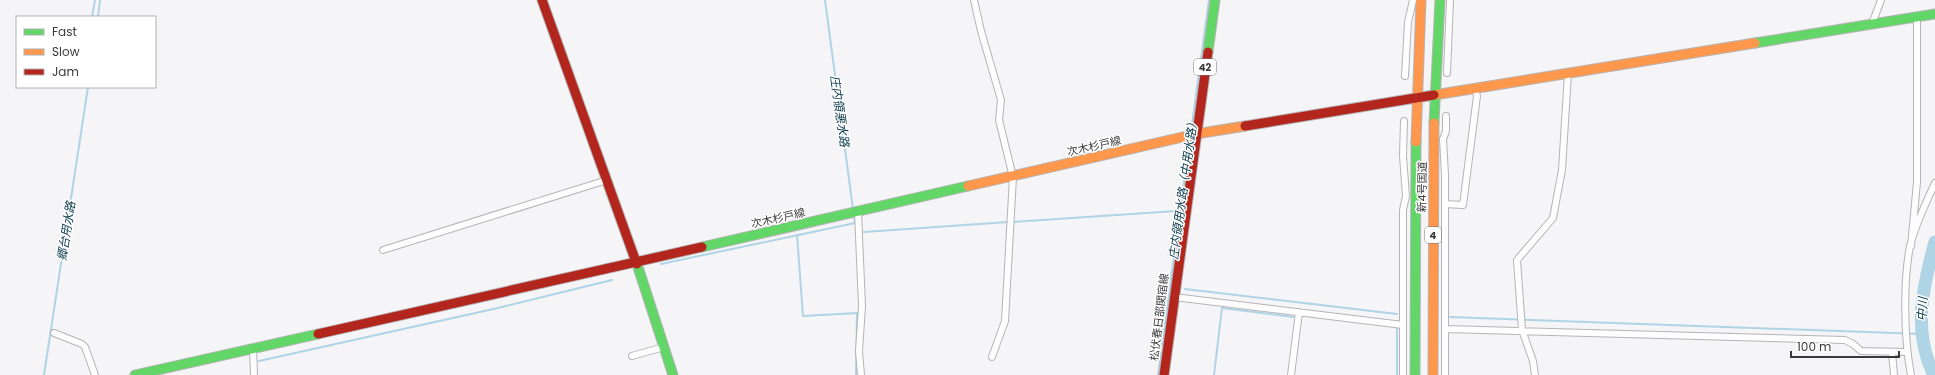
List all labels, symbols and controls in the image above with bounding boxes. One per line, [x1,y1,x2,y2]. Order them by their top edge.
legend [16,16,156,88]
text: Fast [52,23,77,40]
text: Slow [52,43,80,60]
road number: 42 [1194,59,1216,75]
text: Jam [52,63,79,80]
water label: 庄内領悪水路 [827,74,854,149]
water label: 庄内領用水路（中用水路） [1165,116,1201,260]
street label: 次木杉戸線 [1065,132,1123,160]
street label: 新4号国道 [1414,161,1430,213]
water label: 郷台用水路 [53,199,79,262]
street label: 次木杉戸線 [749,204,807,232]
road number: 4 [1425,227,1441,243]
street label: 松伏春日部関宿線 [1146,272,1172,362]
water label: 中川 [1913,295,1931,321]
scale bar [1791,333,1899,359]
text: 100 m [1797,338,1831,355]

